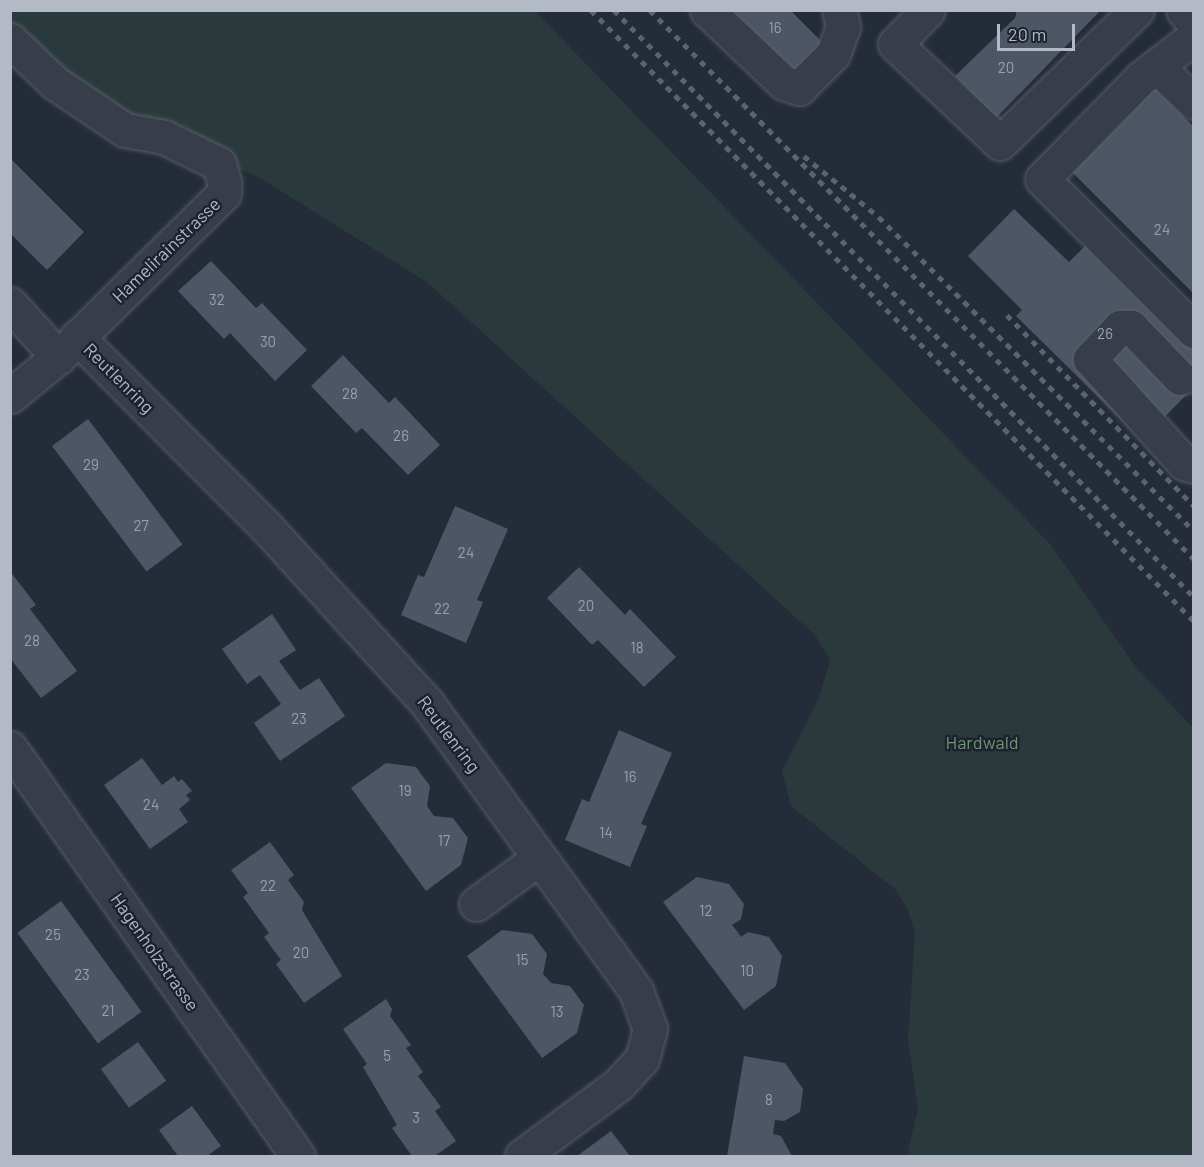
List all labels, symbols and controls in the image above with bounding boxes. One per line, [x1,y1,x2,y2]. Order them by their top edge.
scale bar [1000,12,1078,50]
house number: 16 [769,19,781,37]
text: 20 m [1008,23,1046,45]
house number: 20 [998,59,1014,77]
street label: Hamelirainstrasse [108,193,224,307]
house number: 24 [1154,221,1170,239]
house number: 32 [209,291,225,309]
house number: 26 [1097,325,1113,343]
house number: 30 [260,333,276,351]
street label: Reutlenring [79,338,159,418]
house number: 28 [342,385,358,403]
house number: 26 [393,427,409,445]
house number: 29 [83,456,99,474]
house number: 27 [133,517,149,535]
house number: 24 [458,544,474,562]
house number: 20 [578,597,594,615]
house number: 22 [434,600,450,618]
house number: 28 [24,632,40,650]
house number: 18 [630,639,644,657]
street label: Reutlenring [413,691,485,777]
house number: 23 [291,710,307,728]
park label: Hardwald [945,731,1019,753]
house number: 16 [624,768,636,786]
house number: 19 [398,782,412,800]
house number: 24 [143,796,159,814]
house number: 14 [599,824,613,842]
house number: 17 [438,832,450,850]
house number: 22 [260,877,276,895]
street label: Hagenholzstrasse [106,889,204,1015]
house number: 12 [699,902,713,920]
house number: 25 [45,926,61,944]
house number: 20 [293,944,309,962]
house number: 15 [516,951,528,969]
house number: 10 [740,962,754,980]
house number: 23 [74,966,90,984]
house number: 21 [101,1002,115,1020]
house number: 13 [551,1003,563,1021]
house number: 5 [383,1047,391,1065]
house number: 8 [765,1091,773,1109]
house number: 3 [412,1109,420,1127]

